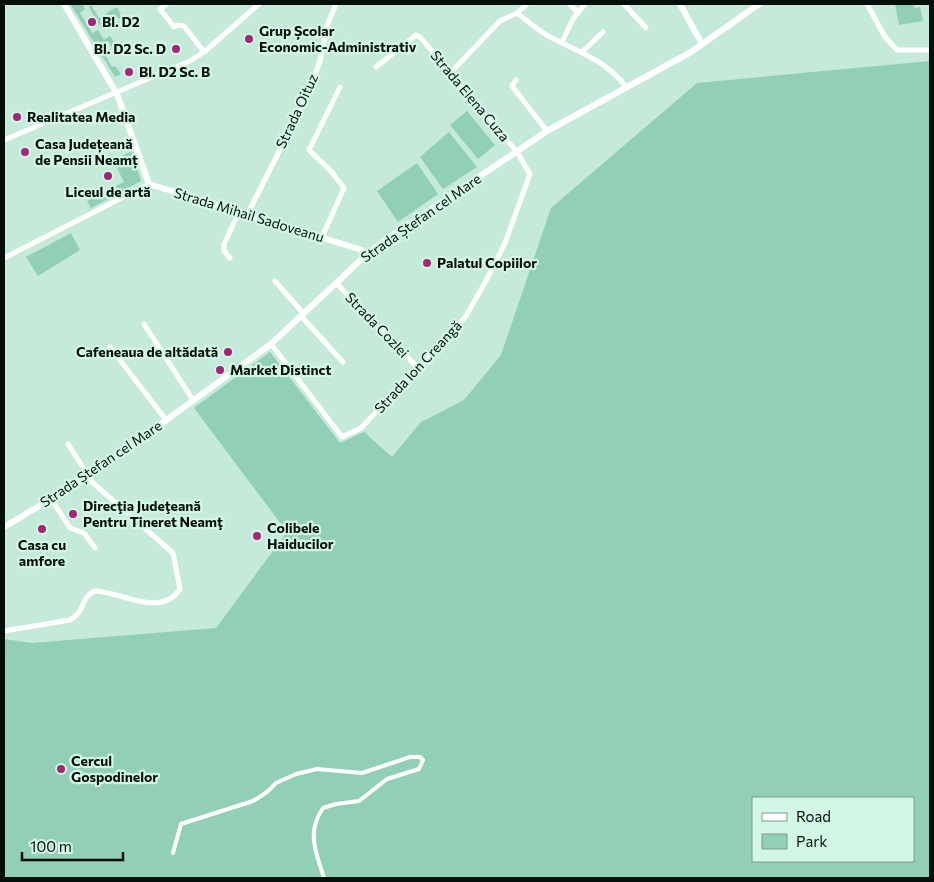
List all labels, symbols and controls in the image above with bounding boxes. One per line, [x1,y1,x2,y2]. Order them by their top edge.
place label: Bl. D2 [102,13,140,30]
marker: Bl. D2 [86,16,98,28]
place label: Grup Școlar Economic-Administrativ [259,22,417,55]
marker: Grup Școlar Economic-Administrativ [243,33,255,45]
place label: Bl. D2 Sc. D [94,40,166,57]
marker: Bl. D2 Sc. D [170,43,182,55]
street label: Strada Elena Cuza [427,47,513,145]
place label: Bl. D2 Sc. B [139,63,210,80]
marker: Bl. D2 Sc. B [123,66,135,78]
street label: Strada Oituz [272,71,321,151]
place label: Realitatea Media [27,108,135,125]
marker: Realitatea Media [11,111,23,123]
place label: Casa Județeană de Pensii Neamț [35,135,138,169]
marker: Casa Județeană de Pensii Neamț [19,146,31,158]
marker: Liceul de artă [102,170,114,182]
street label: Strada Ștefan cel Mare [357,170,485,266]
place label: Liceul de artă [65,183,151,200]
street label: Strada Mihail Sadoveanu [172,184,326,245]
place label: Palatul Copiilor [437,254,537,271]
marker: Palatul Copiilor [421,257,433,269]
street label: Strada Cozlei [342,288,413,361]
street label: Strada Ion Creangă [370,317,465,416]
place label: Cafeneaua de altădată [76,343,218,360]
marker: Cafeneaua de altădată [222,346,234,358]
place label: Market Distinct [230,361,331,378]
marker: Market Distinct [214,364,226,376]
street label: Strada Ștefan cel Mare [37,417,165,511]
place label: Direcţia Judeţeană Pentru Tineret Neamţ [83,497,223,530]
marker: Direcţia Judeţeană Pentru Tineret Neamţ [67,508,79,520]
place label: Colibele Haiducilor [267,519,334,552]
marker: Casa cu amfore [36,523,48,535]
marker: Colibele Haiducilor [251,530,263,542]
place label: Casa cu amfore [18,536,66,569]
place label: Cercul Gospodinelor [71,752,158,785]
marker: Cercul Gospodinelor [55,763,67,775]
legend [752,797,914,862]
text: Road [796,807,831,825]
scale bar [22,830,124,862]
text: Park [796,832,827,850]
text: 100 m [30,837,72,855]

